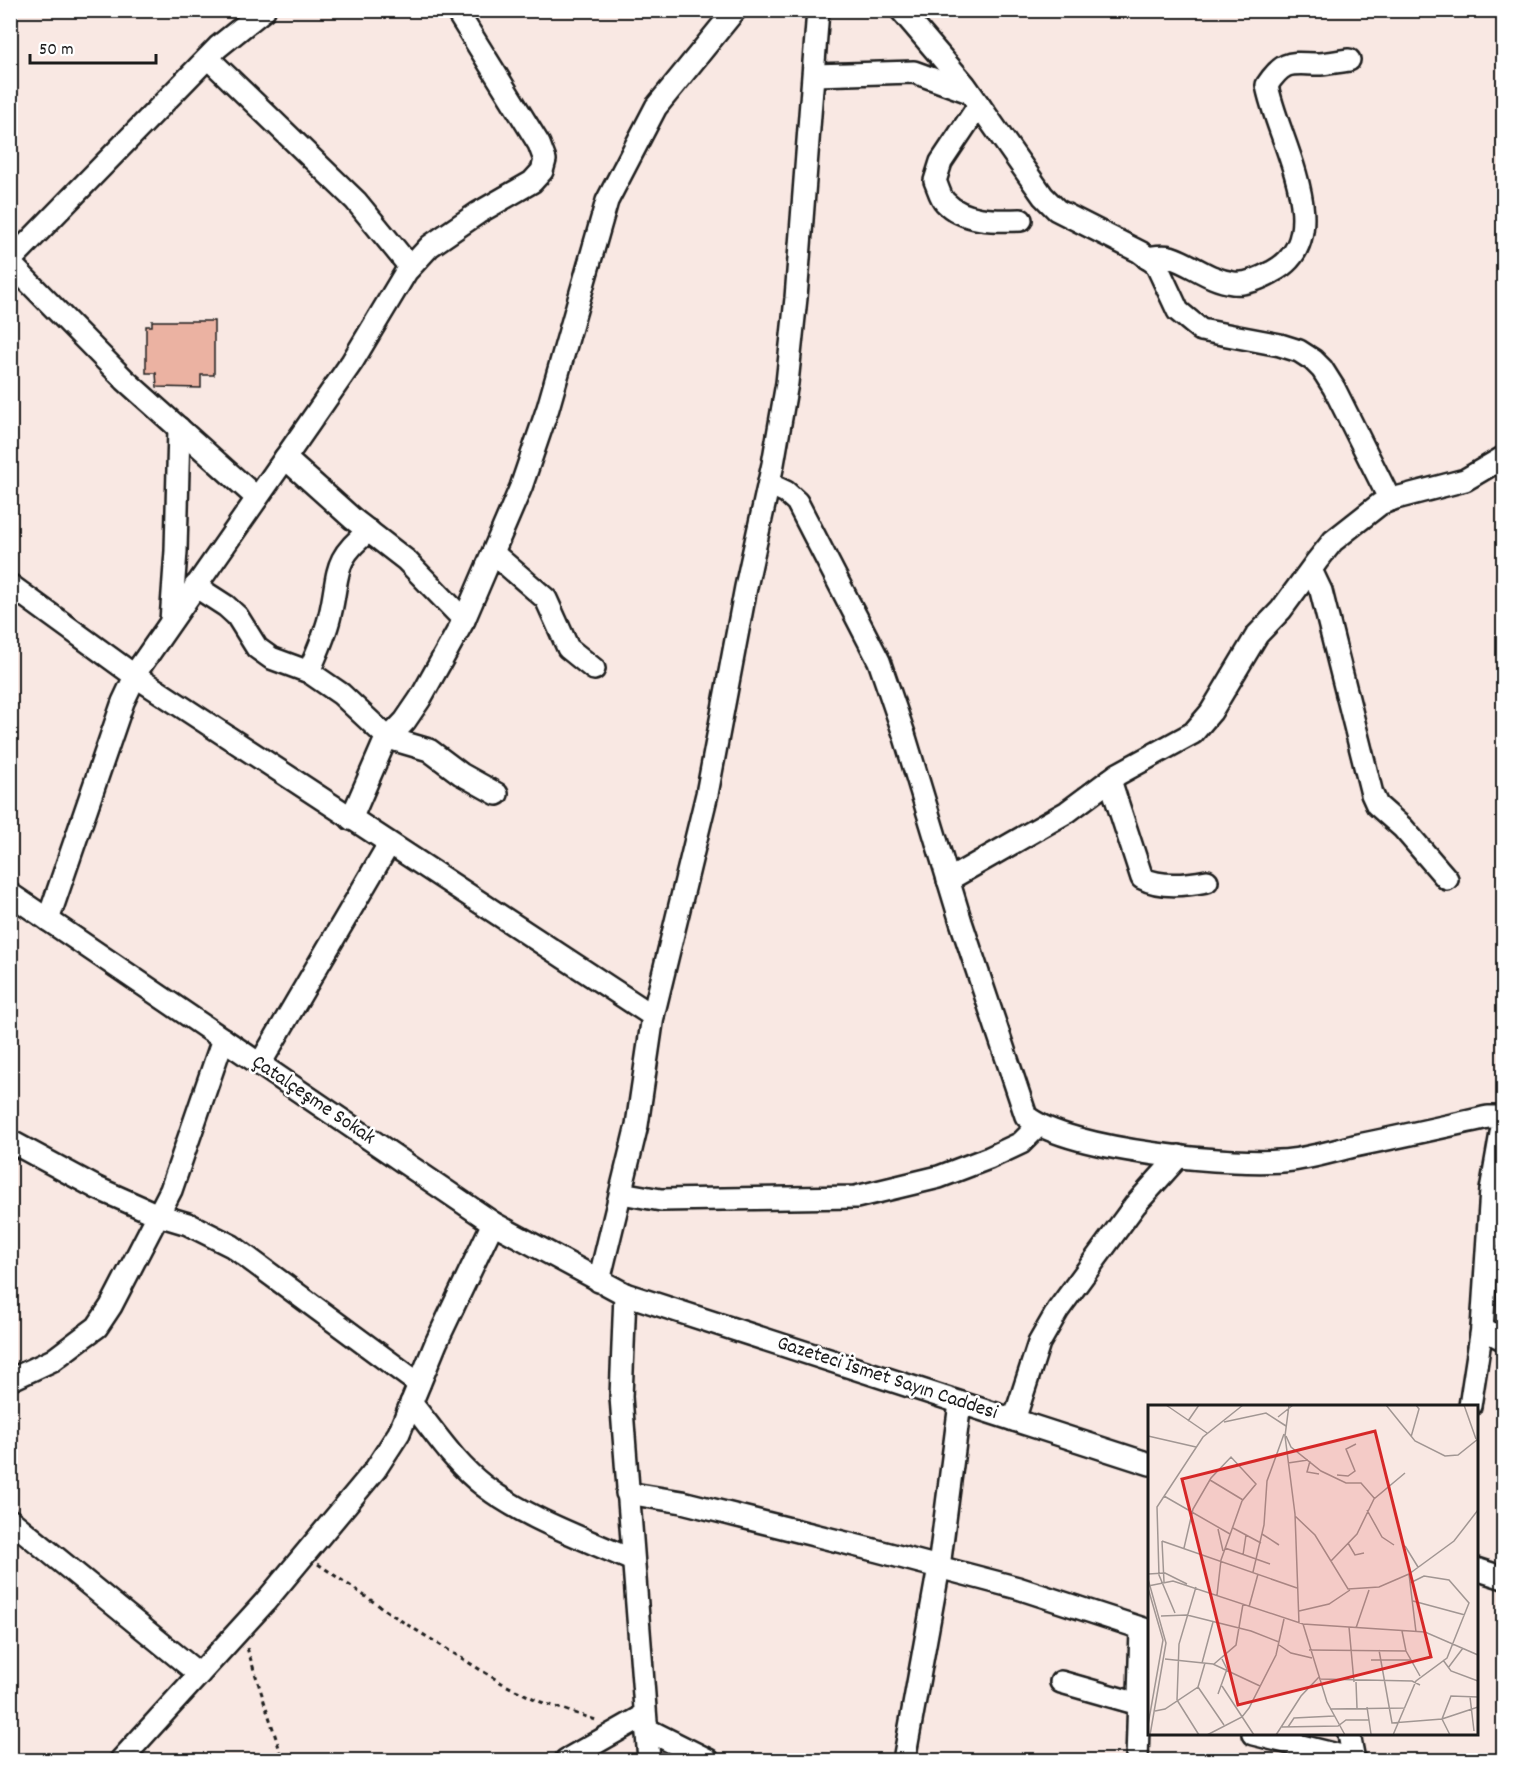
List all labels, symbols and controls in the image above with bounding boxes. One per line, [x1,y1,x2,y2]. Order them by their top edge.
scale bar [30,27,156,65]
text: 50 m [39,38,74,63]
street label: Çatalçeşme Sokak [245,1049,381,1153]
street label: Gazeteci İsmet Sayın Caddesi [773,1329,1001,1429]
inset map [1148,1405,1478,1735]

